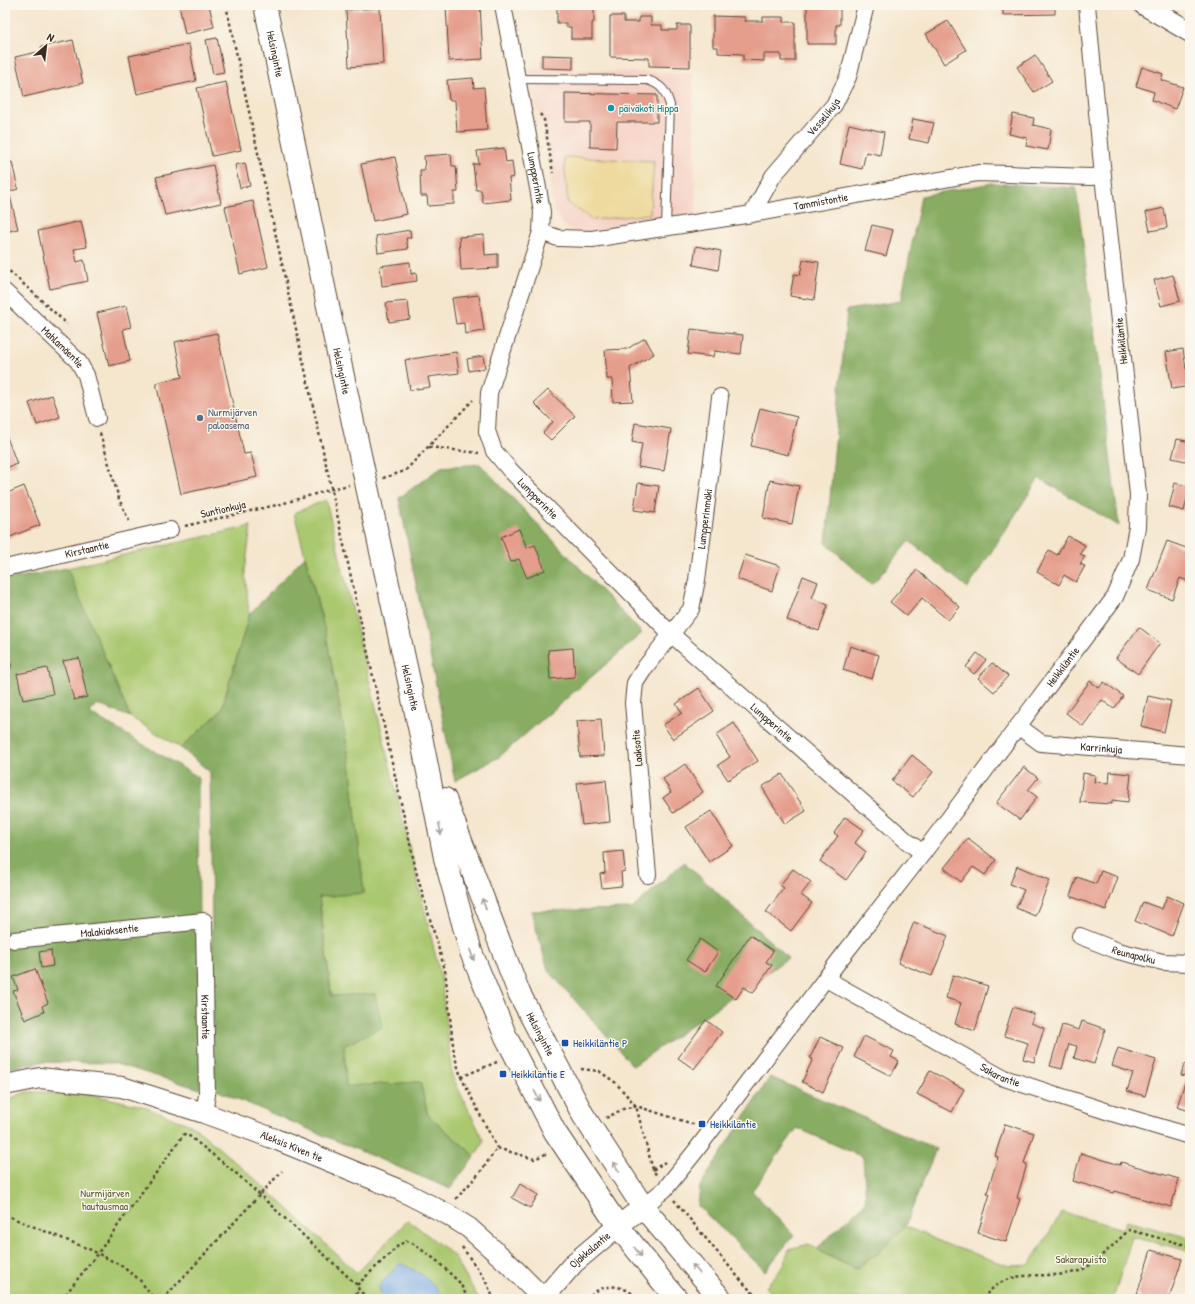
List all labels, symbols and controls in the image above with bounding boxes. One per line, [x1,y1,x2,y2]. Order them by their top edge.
north arrow [26,26,66,66]
street label: Helsingintie [264,29,287,79]
text: N [45,30,57,45]
street label: Vesselikuja [804,96,843,139]
place label: päiväkoti Hippa [619,101,679,115]
marker: päiväkoti Hippa [606,103,616,113]
street label: Lumpperintie [524,151,548,205]
street label: Tammistontie [793,190,850,213]
street label: Heikkiläntie [1112,317,1130,365]
street label: Mahlamäentie [39,323,88,371]
street label: Helsingintie [330,346,354,396]
place label: Nurmijärven paloasema [208,405,257,432]
marker: Nurmijärven paloasema [195,413,205,423]
street label: Lumpperintie [515,475,562,523]
street label: Lumpperinmäki [694,488,715,550]
street label: Suntionkuja [199,497,248,521]
street label: Kirstaantie [63,537,111,561]
street label: Heikkiläntie [1043,643,1083,689]
street label: Helsingintie [399,663,422,713]
street label: Lumpperintie [748,700,797,745]
street label: Laaksotie [628,729,646,767]
street label: Karrinkuja [1080,739,1123,757]
one-way arrow [436,822,444,835]
one-way arrow [480,899,488,911]
street label: Malakiaksentie [80,921,140,940]
street label: Reunapolku [1110,942,1157,967]
one-way arrow [469,948,477,960]
street label: Kirstaantie [198,995,213,1040]
street label: Helsingintie [523,1010,558,1059]
place label: Heikkiläntie P [573,1036,627,1050]
marker: Heikkiläntie P [560,1038,570,1048]
street label: Sakarantie [978,1060,1022,1090]
place label: Heikkiläntie E [511,1067,565,1081]
marker: Heikkiläntie E [498,1069,508,1079]
one-way arrow [534,1090,541,1102]
place label: Heikkiläntie [710,1117,757,1131]
marker: Heikkiläntie [697,1119,707,1129]
street label: Aleksis Kiven tie [259,1127,326,1165]
one-way arrow [612,1161,620,1173]
park label: Nurmijärven hautausmaa [80,1186,130,1213]
street label: Ojakkalantie [566,1228,614,1271]
one-way arrow [634,1246,643,1257]
park label: Sakarapuisto [1056,1252,1107,1266]
one-way arrow [691,1264,700,1275]

